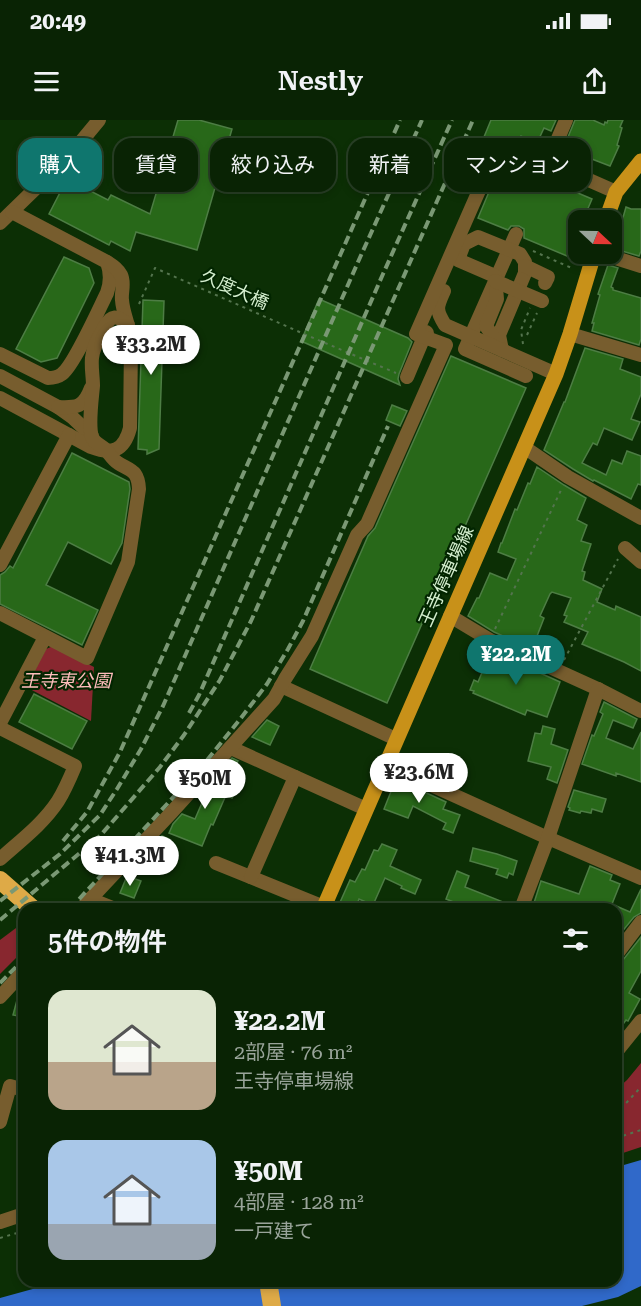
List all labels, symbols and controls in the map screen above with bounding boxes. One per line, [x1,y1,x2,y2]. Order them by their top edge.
text: 20:49 [30,9,86,34]
icon: menu [30,65,63,98]
text: Nestly [278,65,363,97]
icon: share [578,65,611,98]
chip: 購入 [18,138,102,192]
chip: 賃貸 [114,138,198,192]
chip: 絞り込み [210,138,336,192]
chip: 新着 [348,138,432,192]
chip: マンション [444,138,591,192]
north arrow [568,210,622,264]
map controls [568,210,622,264]
street label: 久度大橋 [198,265,272,313]
pin: ¥33.2M [102,325,200,376]
text: ¥33.2M [116,332,186,356]
street label: 王寺停車場線 [414,522,478,630]
pin: ¥22.2M [467,635,565,686]
text: ¥22.2M [481,642,551,666]
park label: 王寺東公園 [21,670,114,691]
pin: ¥23.6M [370,753,468,804]
pin: ¥50M [169,759,241,810]
text: ¥23.6M [384,760,454,784]
text: ¥50M [179,766,231,790]
pin: ¥41.3M [81,836,179,887]
text: ¥41.3M [95,843,165,867]
icon: filters [559,923,592,956]
text: 5件の物件 [48,927,167,957]
text: ¥22.2M [234,1006,326,1036]
icon: home [96,1014,168,1086]
text: 2部屋 · 76 m² [234,1040,353,1064]
text: 王寺停車場線 [234,1069,354,1093]
text: ¥50M [234,1156,303,1186]
icon: home [96,1164,168,1236]
text: 4部屋 · 128 m² [234,1190,364,1214]
text: 一戸建て [234,1219,314,1243]

